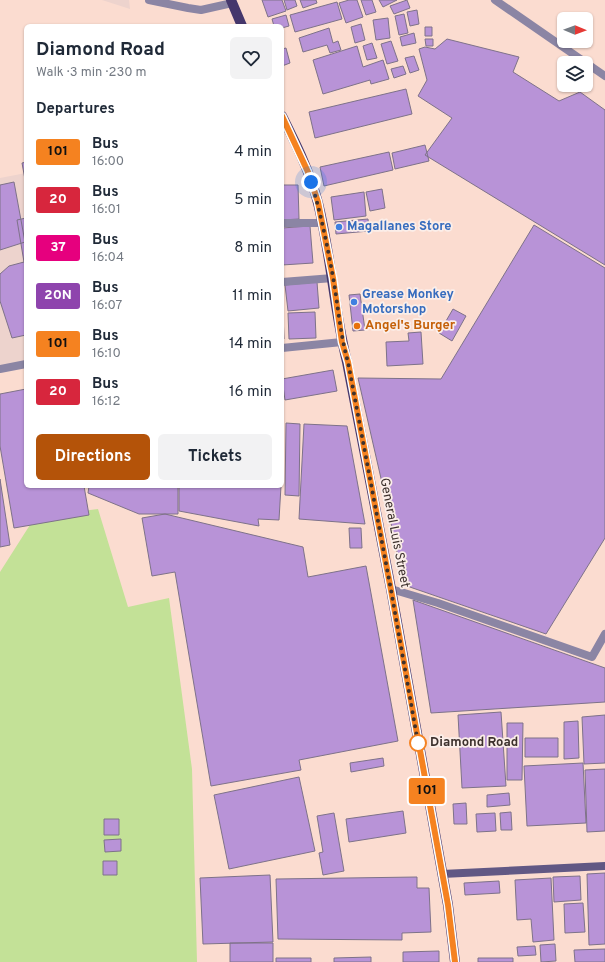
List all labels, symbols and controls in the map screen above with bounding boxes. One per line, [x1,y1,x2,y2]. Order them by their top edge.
north arrow [557,12,593,48]
map controls [557,12,593,92]
button: heart [230,37,272,79]
text: Diamond Road [36,38,165,62]
button: layers [557,56,593,92]
text: Walk · 3 min · 230 m [36,65,147,81]
text: Departures [36,100,115,119]
text: Bus [92,135,119,154]
text: 101 [48,143,68,160]
text: 4 min [234,143,272,162]
text: 16:00 [92,154,124,170]
your location [301,172,321,192]
text: Bus [92,183,119,202]
text: 20 [49,191,67,208]
text: 5 min [234,191,272,210]
text: 16:01 [92,202,121,218]
place label: Magallanes Store [347,219,451,235]
marker: Magallanes Store [334,222,344,232]
text: Bus [92,231,119,250]
text: 37 [50,239,66,256]
text: 8 min [234,239,272,258]
text: 16:04 [92,250,124,266]
text: Bus [92,279,119,298]
text: 20N [44,287,72,304]
text: 11 min [232,287,272,306]
place label: Grease Monkey Motorshop [362,287,455,318]
marker: Grease Monkey Motorshop [349,297,359,307]
text: 16:07 [92,298,122,314]
place label: Angel's Burger [365,318,456,334]
marker: Angel's Burger [352,321,362,331]
text: Bus [92,327,119,346]
text: 101 [48,335,68,352]
text: 14 min [229,335,272,354]
text: 16:10 [92,346,121,362]
text: Bus [92,375,119,394]
text: 20 [49,383,67,400]
text: 16 min [229,383,272,402]
text: 16:12 [92,394,120,410]
button: Directions [36,434,150,480]
button: Tickets [158,434,272,480]
street label: General Luis Street [375,477,413,589]
marker: Diamond Road [409,734,427,752]
place label: Diamond Road [430,735,518,751]
line badge: 101 [404,778,450,804]
text: 101 [417,782,437,799]

